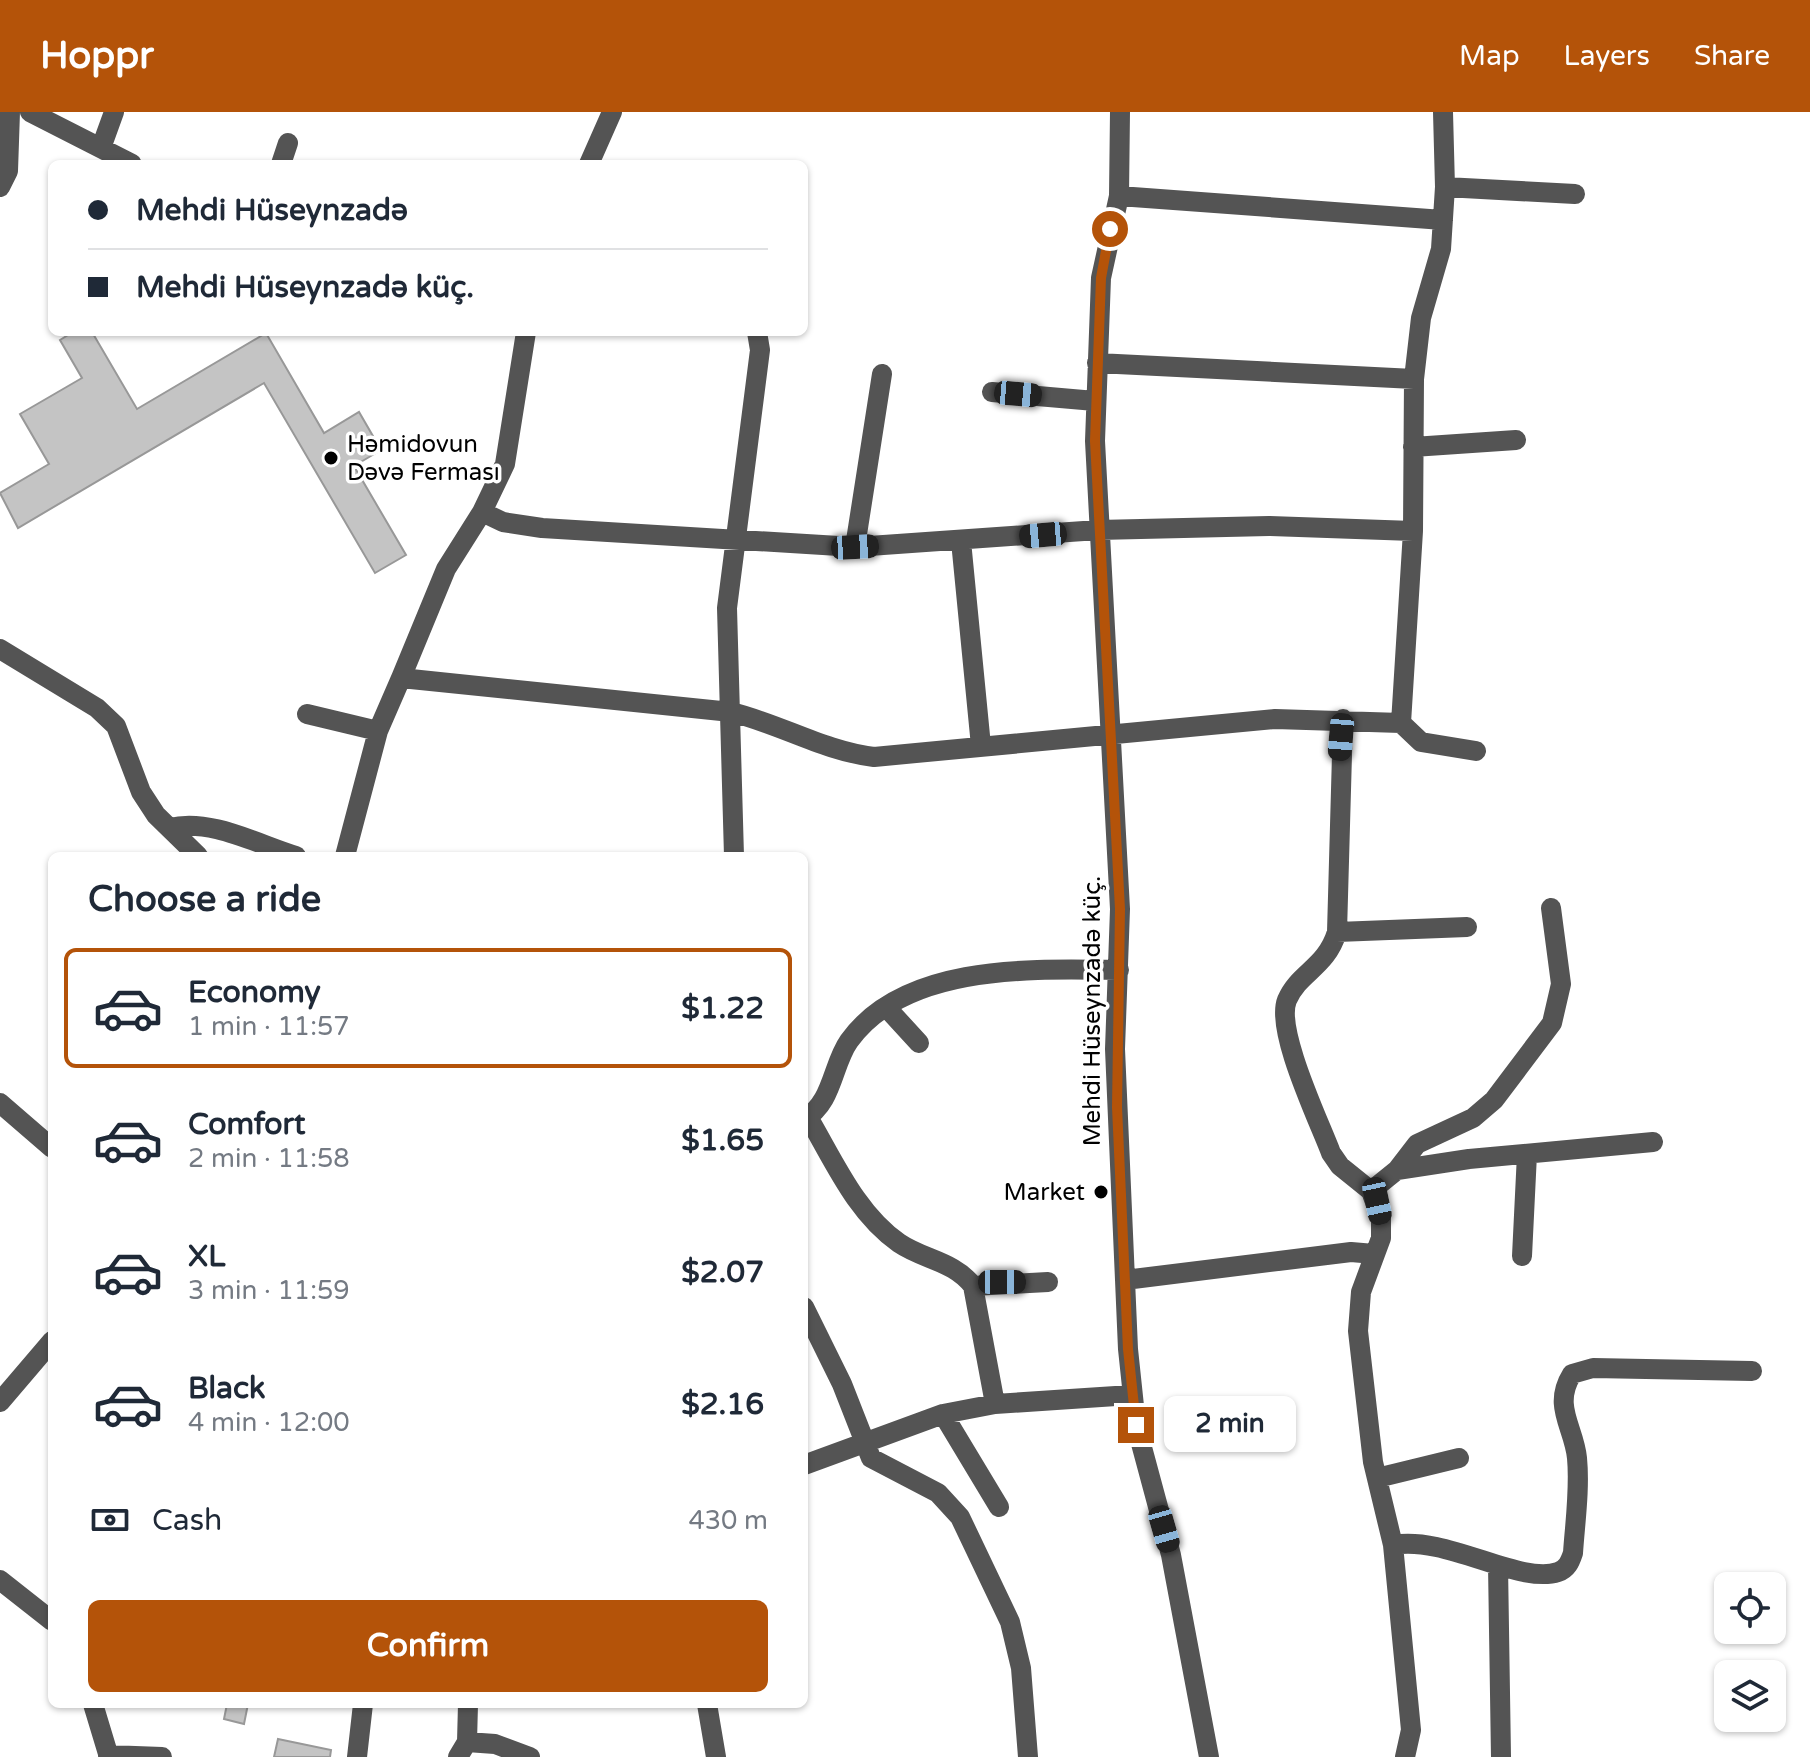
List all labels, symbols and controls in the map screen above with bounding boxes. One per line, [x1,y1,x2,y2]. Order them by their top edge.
text: Hoppr [40,33,154,79]
text: Map [1459,39,1520,73]
text: Layers [1564,39,1650,73]
text: Share [1694,39,1770,73]
text: Mehdi Hüseynzadə [136,192,408,229]
route start [1092,211,1128,247]
text: Mehdi Hüseynzadə küç. [136,269,474,306]
car [993,380,1043,408]
place label: Həmidovun Dəvə Ferması [347,430,500,487]
marker: Həmidovun Dəvə Ferması [322,449,340,467]
car [1018,521,1068,549]
car [830,534,880,560]
car [1327,712,1355,762]
street label: Mehdi Hüseynzadə küç. [1078,876,1107,1146]
text: Choose a ride [88,878,321,921]
icon: car [92,972,164,1044]
text: Economy [188,974,321,1011]
text: $1.22 [681,990,764,1027]
text: 1 min · 11:57 [188,1011,350,1042]
icon: car [92,1104,164,1176]
text: Comfort [188,1106,306,1143]
text: $1.65 [681,1122,764,1159]
text: 2 min · 11:58 [188,1143,350,1174]
car [1360,1175,1394,1227]
place label: Market [1004,1178,1085,1207]
marker: Market [1092,1183,1110,1201]
icon: car [92,1236,164,1308]
text: XL [188,1238,225,1275]
text: $2.07 [681,1254,764,1291]
car [978,1270,1026,1294]
text: 3 min · 11:59 [188,1275,350,1306]
icon: car [92,1368,164,1440]
text: Black [188,1370,265,1407]
text: $2.16 [681,1386,764,1423]
callout: 2 min [1164,1397,1296,1453]
text: 4 min · 12:00 [188,1407,350,1438]
route end [1118,1407,1154,1443]
text: 2 min [1195,1408,1265,1439]
icon: cash [88,1498,132,1542]
text: Cash [152,1502,222,1539]
car [1146,1503,1182,1555]
text: 430 m [688,1505,768,1536]
map controls [1714,1572,1786,1732]
button: locate [1714,1572,1786,1644]
button: Confirm [88,1600,768,1692]
button: layers [1714,1660,1786,1732]

